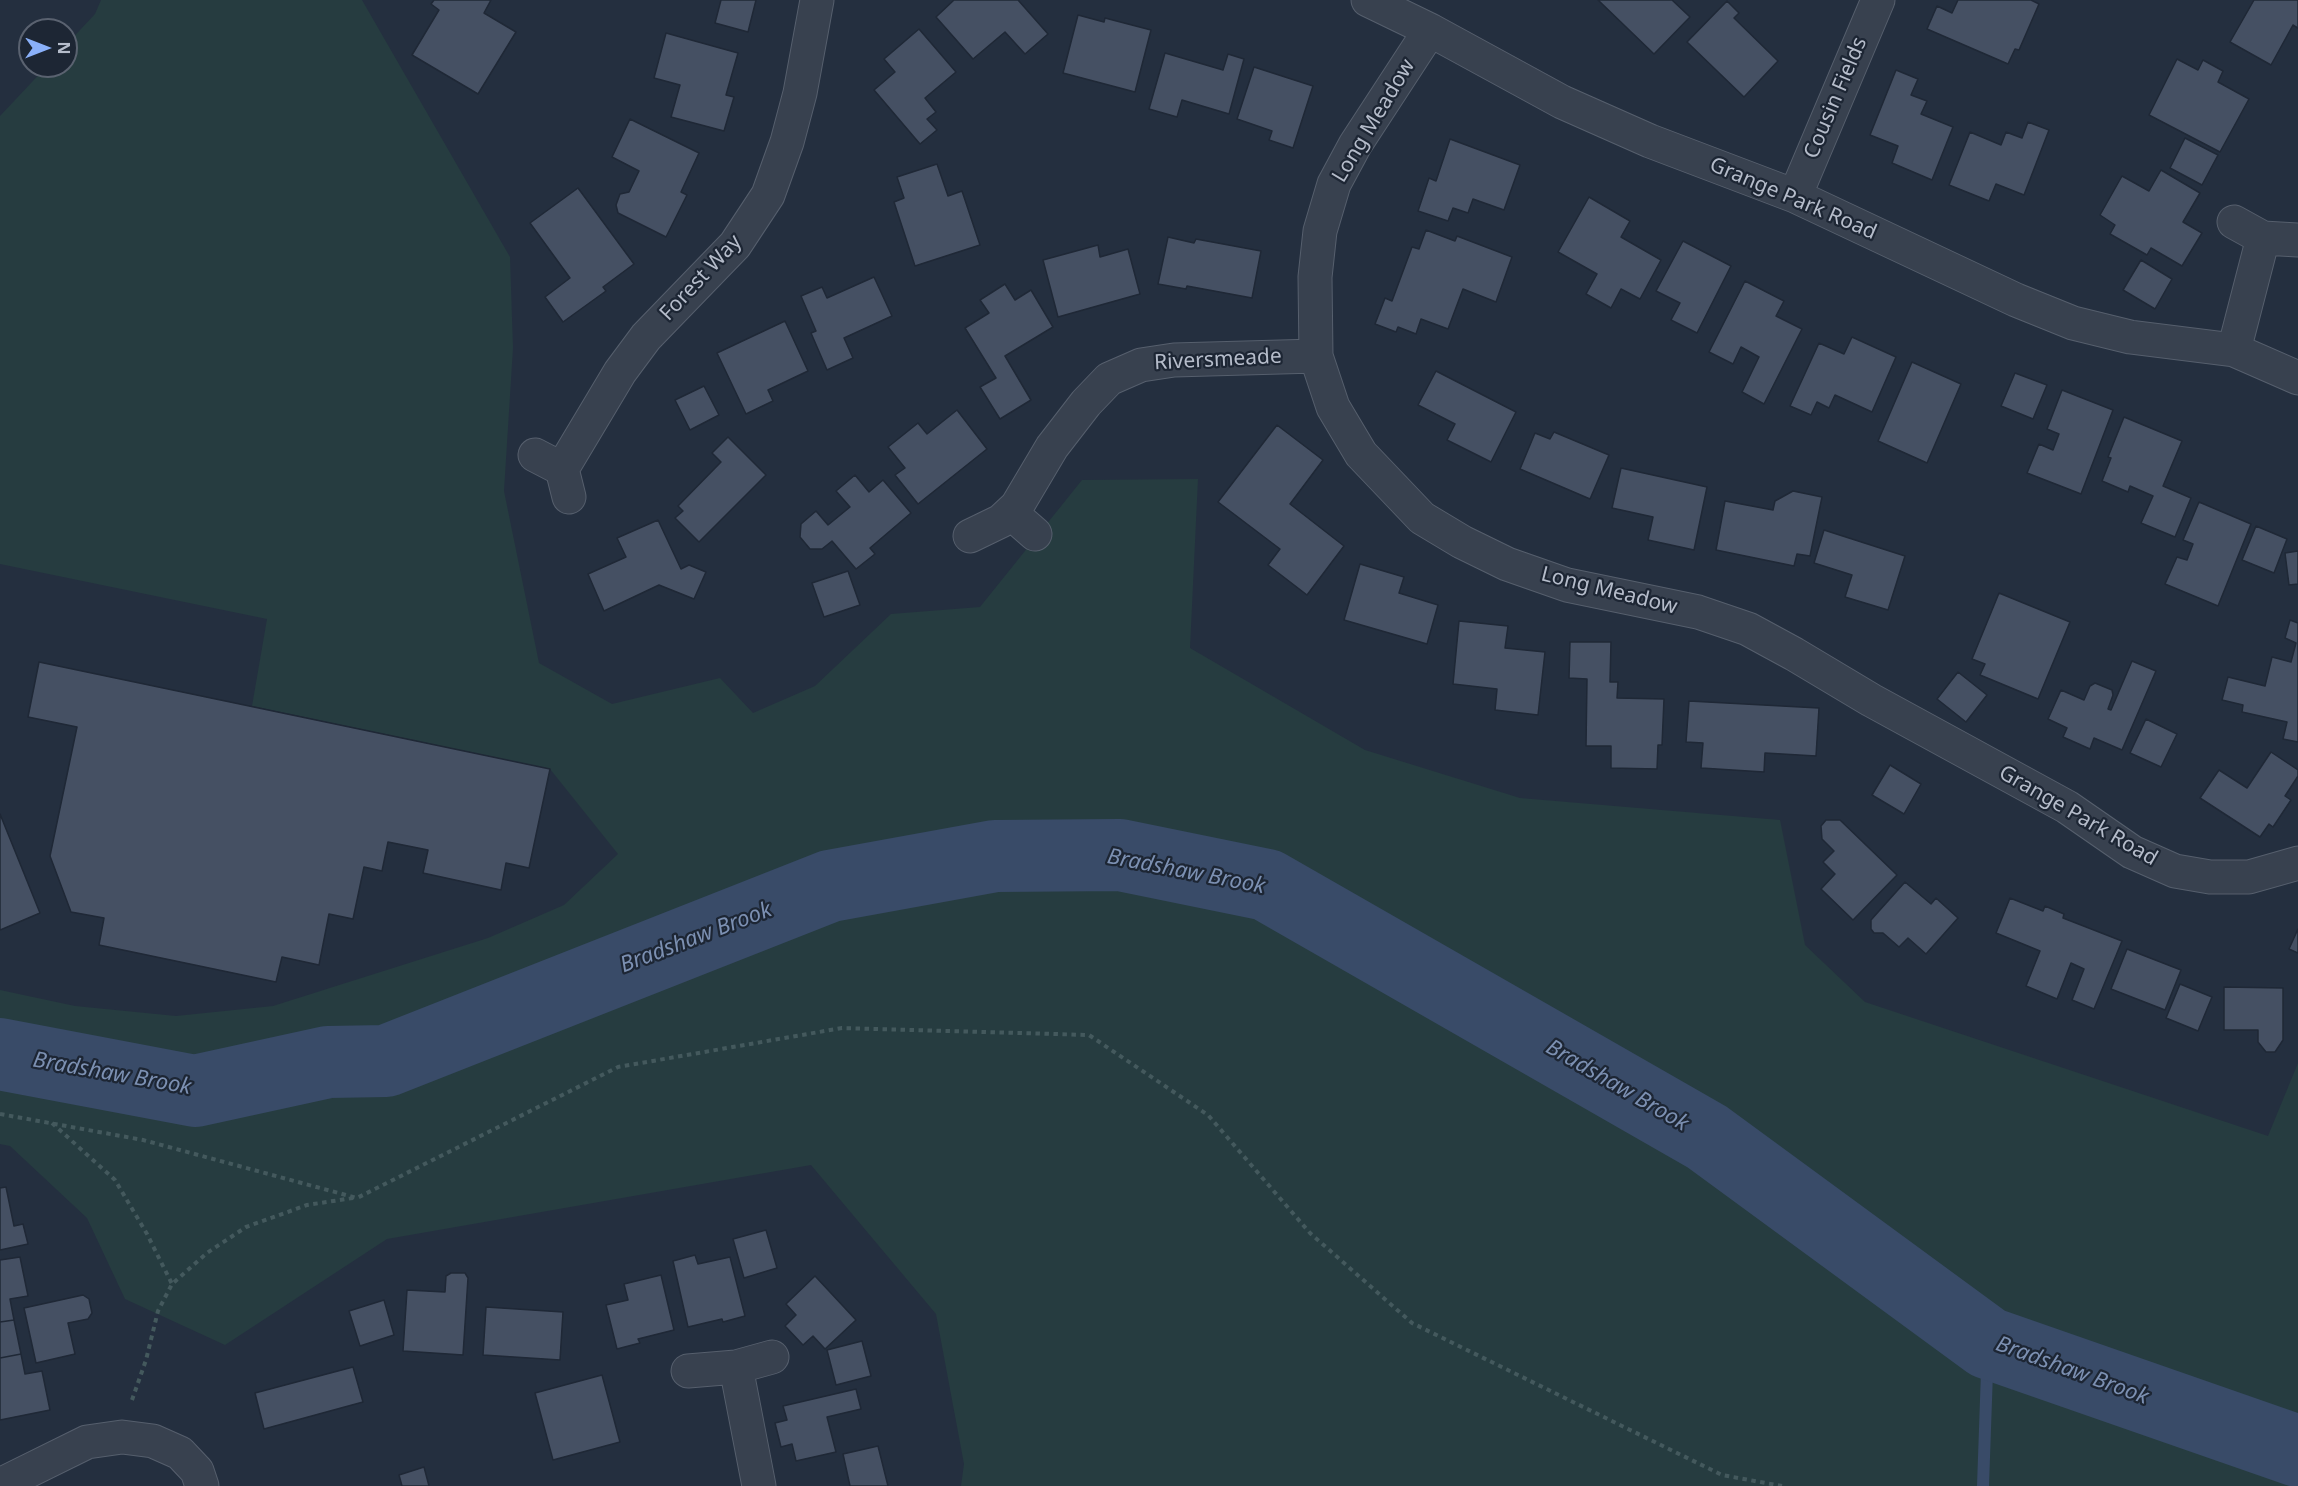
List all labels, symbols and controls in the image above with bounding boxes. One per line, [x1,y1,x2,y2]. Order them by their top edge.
north arrow [18,18,78,78]
street label: Cousin Fields [1799,34,1873,162]
text: N [53,41,75,55]
street label: Long Meadow [1327,55,1421,187]
street label: Grange Park Road [1706,152,1880,246]
street label: Forest Way [655,230,747,326]
street label: Riversmeade [1154,344,1282,376]
street label: Long Meadow [1538,562,1680,620]
street label: Grange Park Road [1994,760,2162,872]
water label: Bradshaw Brook [1105,844,1267,900]
water label: Bradshaw Brook [616,897,776,979]
water label: Bradshaw Brook [1541,1034,1693,1138]
water label: Bradshaw Brook [31,1047,193,1101]
water label: Bradshaw Brook [1992,1331,2152,1411]

